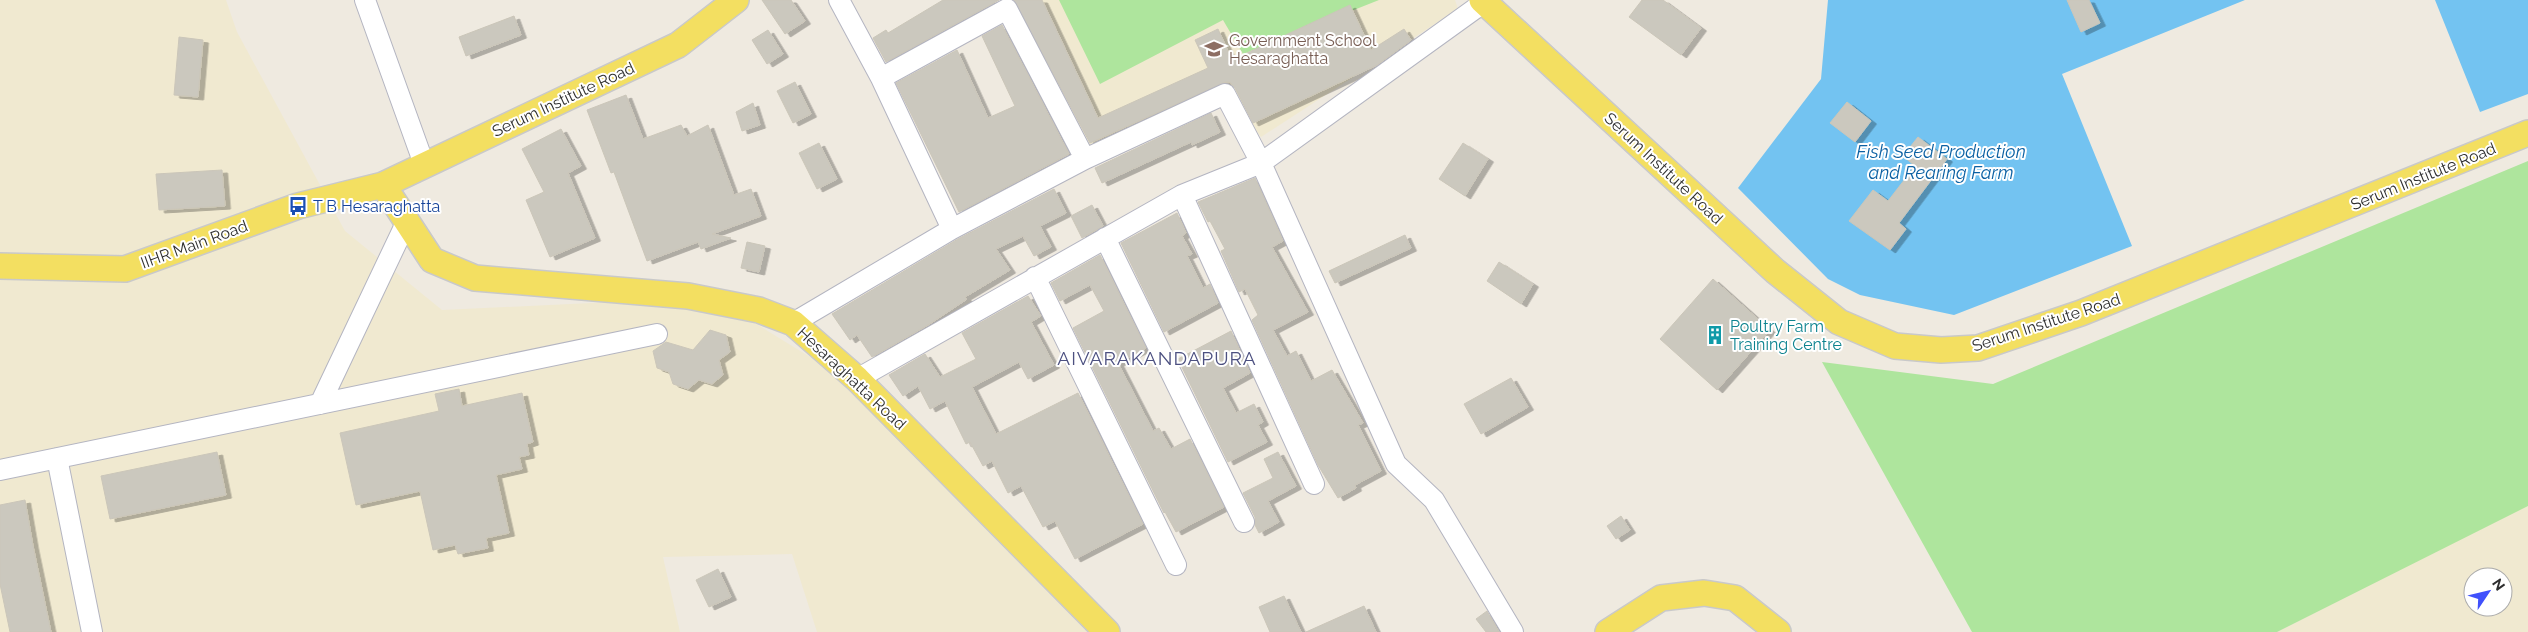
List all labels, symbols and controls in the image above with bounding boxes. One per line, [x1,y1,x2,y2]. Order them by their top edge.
place label: Government School Hesaraghatta [1229,31,1377,68]
school or university icon: Government School Hesaraghatta [1203,38,1225,60]
street label: Serum Institute Road [489,58,637,141]
street label: Serum Institute Road [1601,109,1727,228]
street label: Serum Institute Road [2348,139,2499,214]
water label: Fish Seed Production and Rearing Farm [1856,141,2026,183]
bus stop icon: T B Hesaraghatta [287,195,309,217]
place label: T B Hesaraghatta [313,197,440,216]
street label: IIHR Main Road [138,216,250,273]
street label: Serum Institute Road [1970,290,2123,355]
place label: Poultry Farm Training Centre [1730,317,1842,354]
street label: Hesaraghatta Road [793,323,910,434]
building icon: Poultry Farm Training Centre [1704,324,1726,346]
district label: AIVARAKANDAPURA [1057,347,1257,369]
north arrow [2463,567,2513,617]
text: N [2489,576,2508,594]

